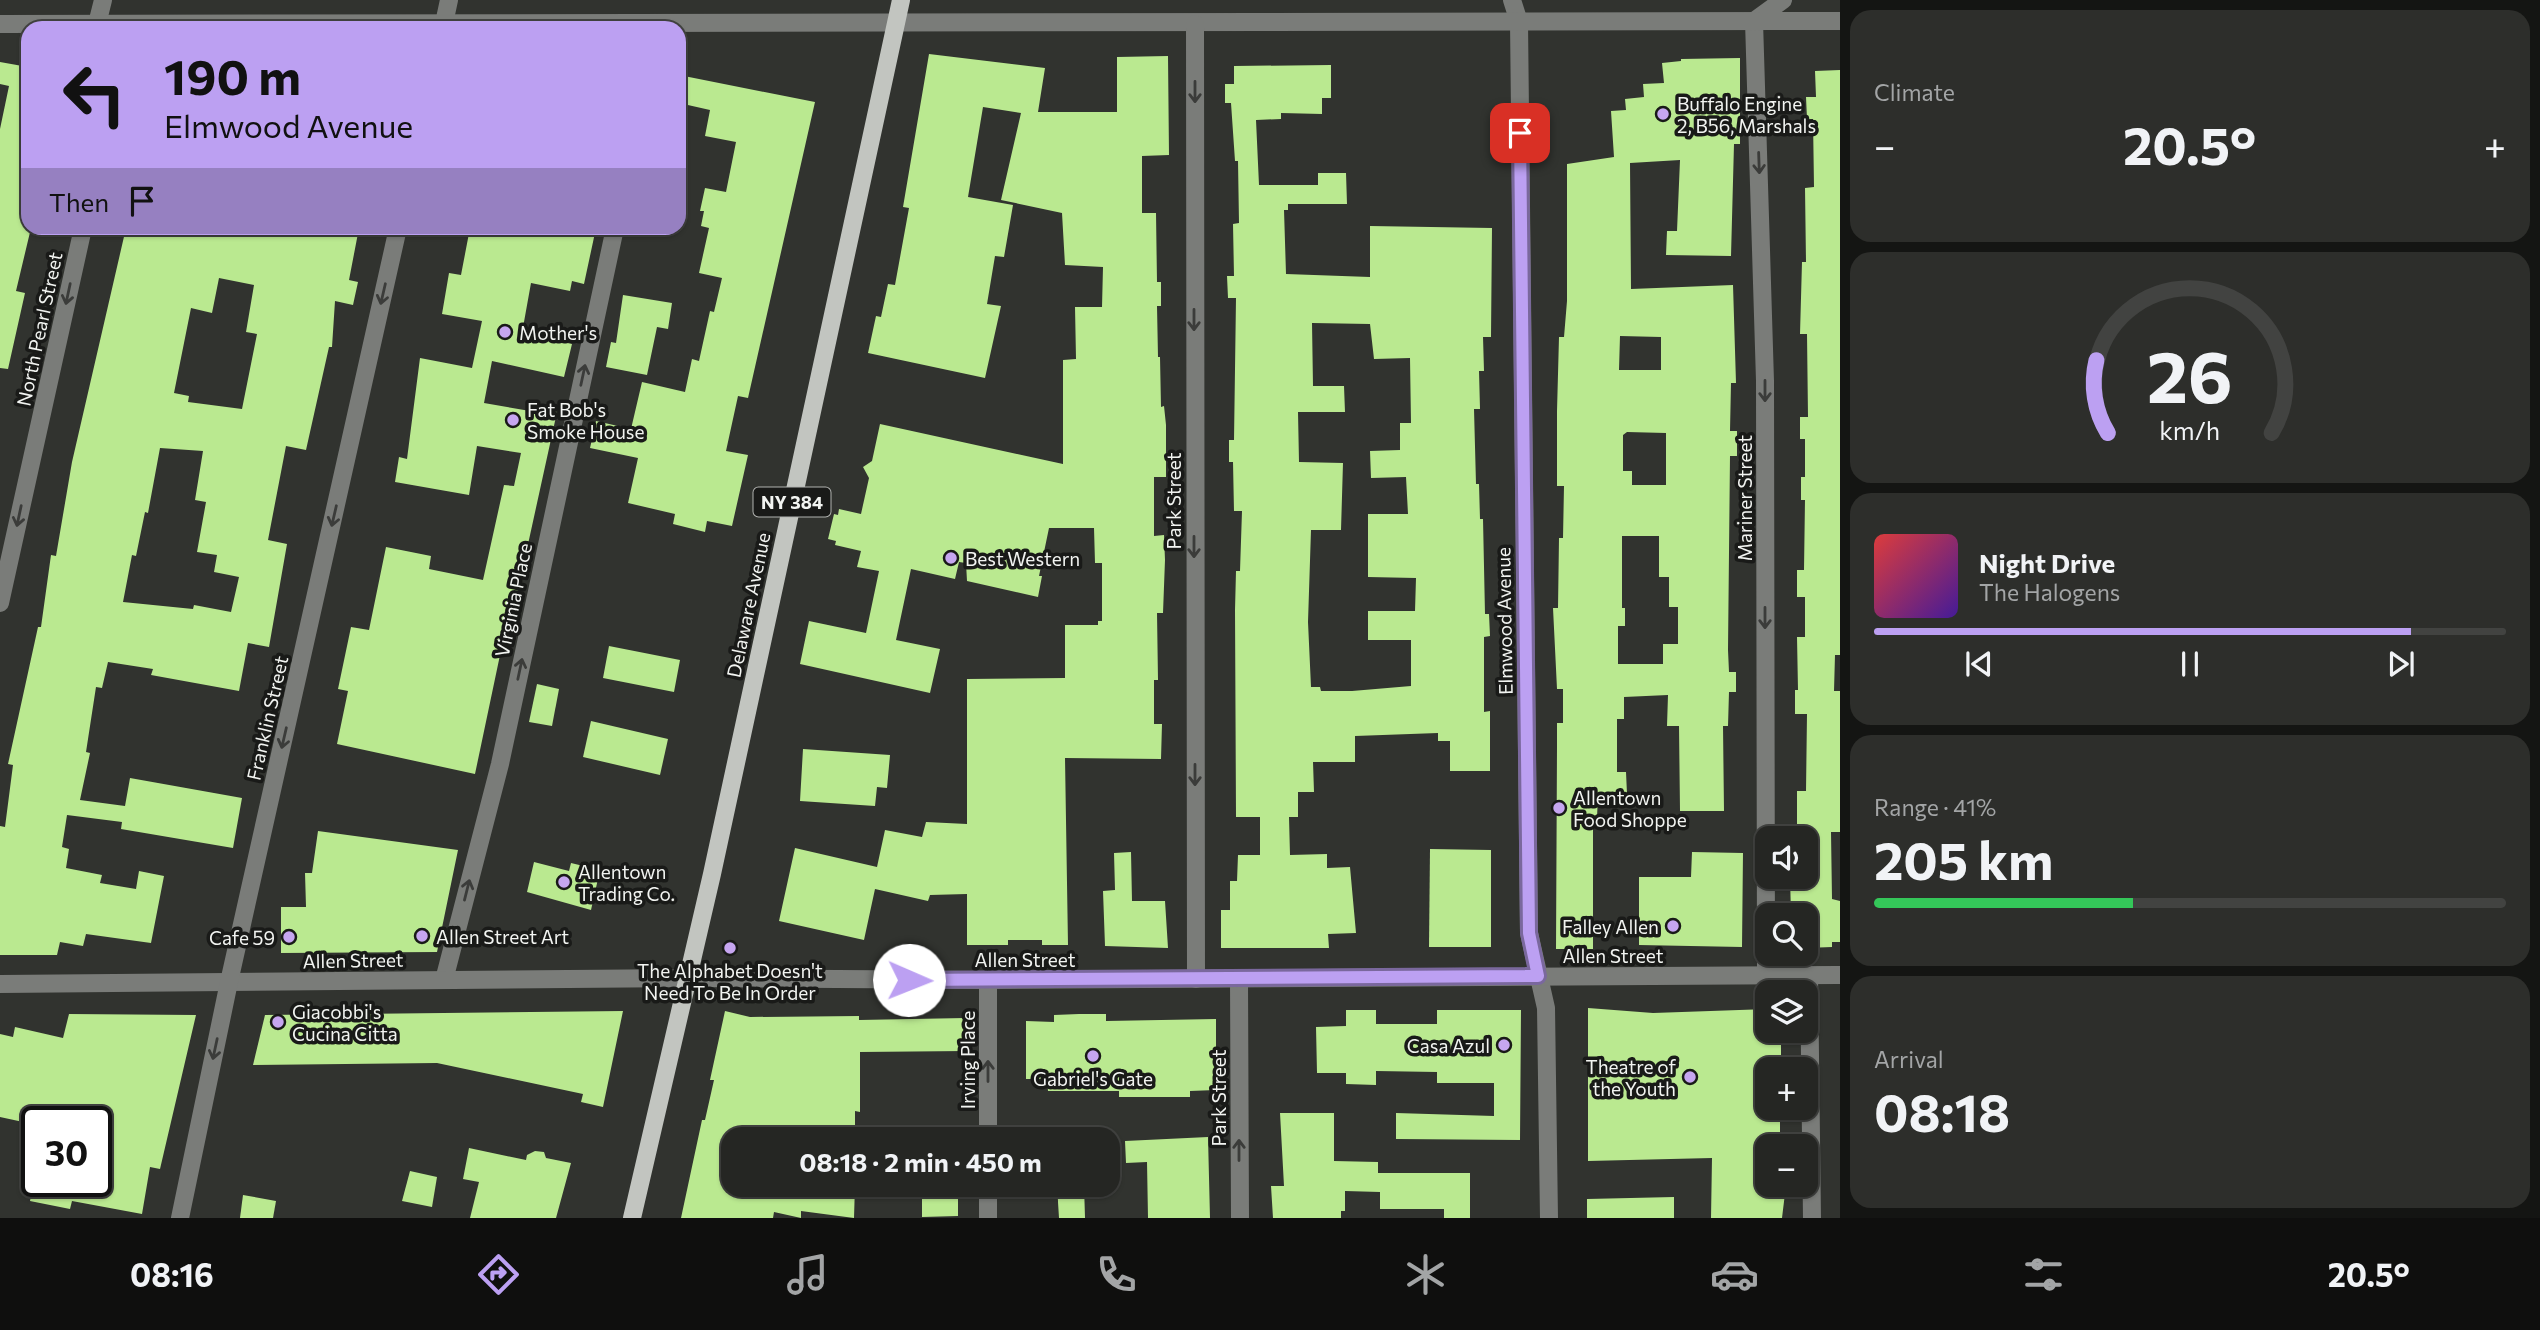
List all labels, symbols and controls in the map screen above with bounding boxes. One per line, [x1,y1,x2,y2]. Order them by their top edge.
text: 190 m [164,45,301,105]
icon: left [49,49,140,140]
text: Climate [1874,78,1955,106]
one-way arrow [1188,80,1202,103]
place label: Buffalo Engine 2, B56, Marshals [1677,92,1816,137]
pin [1490,103,1550,163]
text: Elmwood Avenue [164,105,413,145]
marker: Buffalo Engine 2, B56, Marshals [1655,106,1671,122]
text: 20.5° [2123,112,2256,176]
icon: arrive [1501,114,1539,152]
text: − [1874,121,1896,168]
text: + [2484,121,2506,168]
one-way arrow [1752,151,1765,174]
icon: arrive [123,182,161,220]
text: Then [49,186,109,217]
street label: North Pearl Street [11,250,67,408]
one-way arrow [61,282,75,305]
one-way arrow [376,282,390,305]
one-way arrow [1187,308,1201,331]
place label: Mother's [519,321,597,344]
marker: Mother's [497,324,513,340]
text: 26 [2147,330,2233,419]
one-way arrow [577,364,591,387]
one-way arrow [1758,379,1772,402]
place label: Fat Bob's Smoke House [527,398,644,443]
marker: Fat Bob's Smoke House [505,412,521,428]
text: km/h [2160,415,2220,445]
street label: Mariner Street [1733,435,1756,561]
street label: Park Street [1162,452,1185,550]
road number: NY 384 [754,488,830,516]
one-way arrow [12,504,26,527]
one-way arrow [326,504,340,527]
street label: Delaware Avenue [721,530,775,680]
one-way arrow [1187,535,1201,558]
street label: Virginia Place [490,541,536,659]
place label: Best Western [965,547,1080,570]
street label: Elmwood Avenue [1491,547,1517,695]
text: Night Drive [1979,547,2115,578]
marker: Best Western [943,550,959,566]
text: The Halogens [1979,578,2120,606]
one-way arrow [1758,606,1772,629]
icon: previous [1960,645,1998,683]
icon: pause [2171,645,2209,683]
icon: next [2382,645,2420,683]
street label: Franklin Street [241,653,293,783]
one-way arrow [514,658,528,681]
one-way arrow [277,726,290,749]
one-way arrow [1188,763,1202,786]
place label: Allentown Food Shoppe [1573,786,1687,831]
text: Range · 41% [1874,793,1996,821]
marker: Allentown Food Shoppe [1551,800,1567,816]
map controls [1755,826,1818,1197]
button: sound [1755,826,1818,889]
text: 205 km [1874,827,2053,891]
place label: Allentown Trading Co. [578,860,675,905]
marker: Allentown Trading Co. [556,874,572,890]
one-way arrow [461,879,474,902]
button: search [1755,903,1818,966]
place label: Falley Allen [1562,915,1659,938]
marker: Falley Allen [1665,918,1681,934]
place label: Allen Street Art [436,925,569,948]
place label: Cafe 59 [209,926,275,949]
marker: Allen Street Art [414,928,430,944]
marker: Cafe 59 [281,929,297,945]
marker: The Alphabet Doesn't Need To Be In Order [722,940,738,956]
position arrow [872,943,946,1017]
street label: Allen Street [1562,944,1664,967]
street label: Allen Street [302,948,404,972]
street label: Allen Street [974,948,1076,971]
place label: The Alphabet Doesn't Need To Be In Order [637,959,823,1004]
button: layers [1755,980,1818,1043]
place label: Giacobbi's Cucina Citta [292,1000,398,1045]
street label: Irving Place [956,1011,979,1109]
marker: Giacobbi's Cucina Citta [270,1014,286,1030]
place label: Casa Azul [1407,1034,1490,1057]
one-way arrow [208,1037,222,1060]
marker: Casa Azul [1496,1037,1512,1053]
text: Arrival [1874,1045,1944,1073]
marker: Gabriel's Gate [1085,1048,1101,1064]
street label: Park Street [1207,1049,1230,1147]
place label: Theatre of the Youth [1586,1055,1676,1100]
button: + [1755,1057,1818,1120]
one-way arrow [981,1060,995,1083]
place label: Gabriel's Gate [1033,1067,1153,1090]
marker: Theatre of the Youth [1682,1069,1698,1085]
text: 08:18 [1874,1079,2010,1143]
speed limit sign: 30 [21,1106,112,1197]
button: − [1755,1134,1818,1197]
one-way arrow [1232,1139,1246,1162]
text: 08:18 · 2 min · 450 m [799,1146,1042,1177]
icon: directions [474,1250,523,1299]
icon: music [783,1250,832,1299]
icon: phone [1092,1250,1141,1299]
icon: climate [1401,1250,1450,1299]
icon: car [1710,1250,1759,1299]
icon: filters [2019,1250,2068,1299]
text: 08:16 [130,1254,214,1294]
text: 20.5° [2328,1254,2410,1294]

